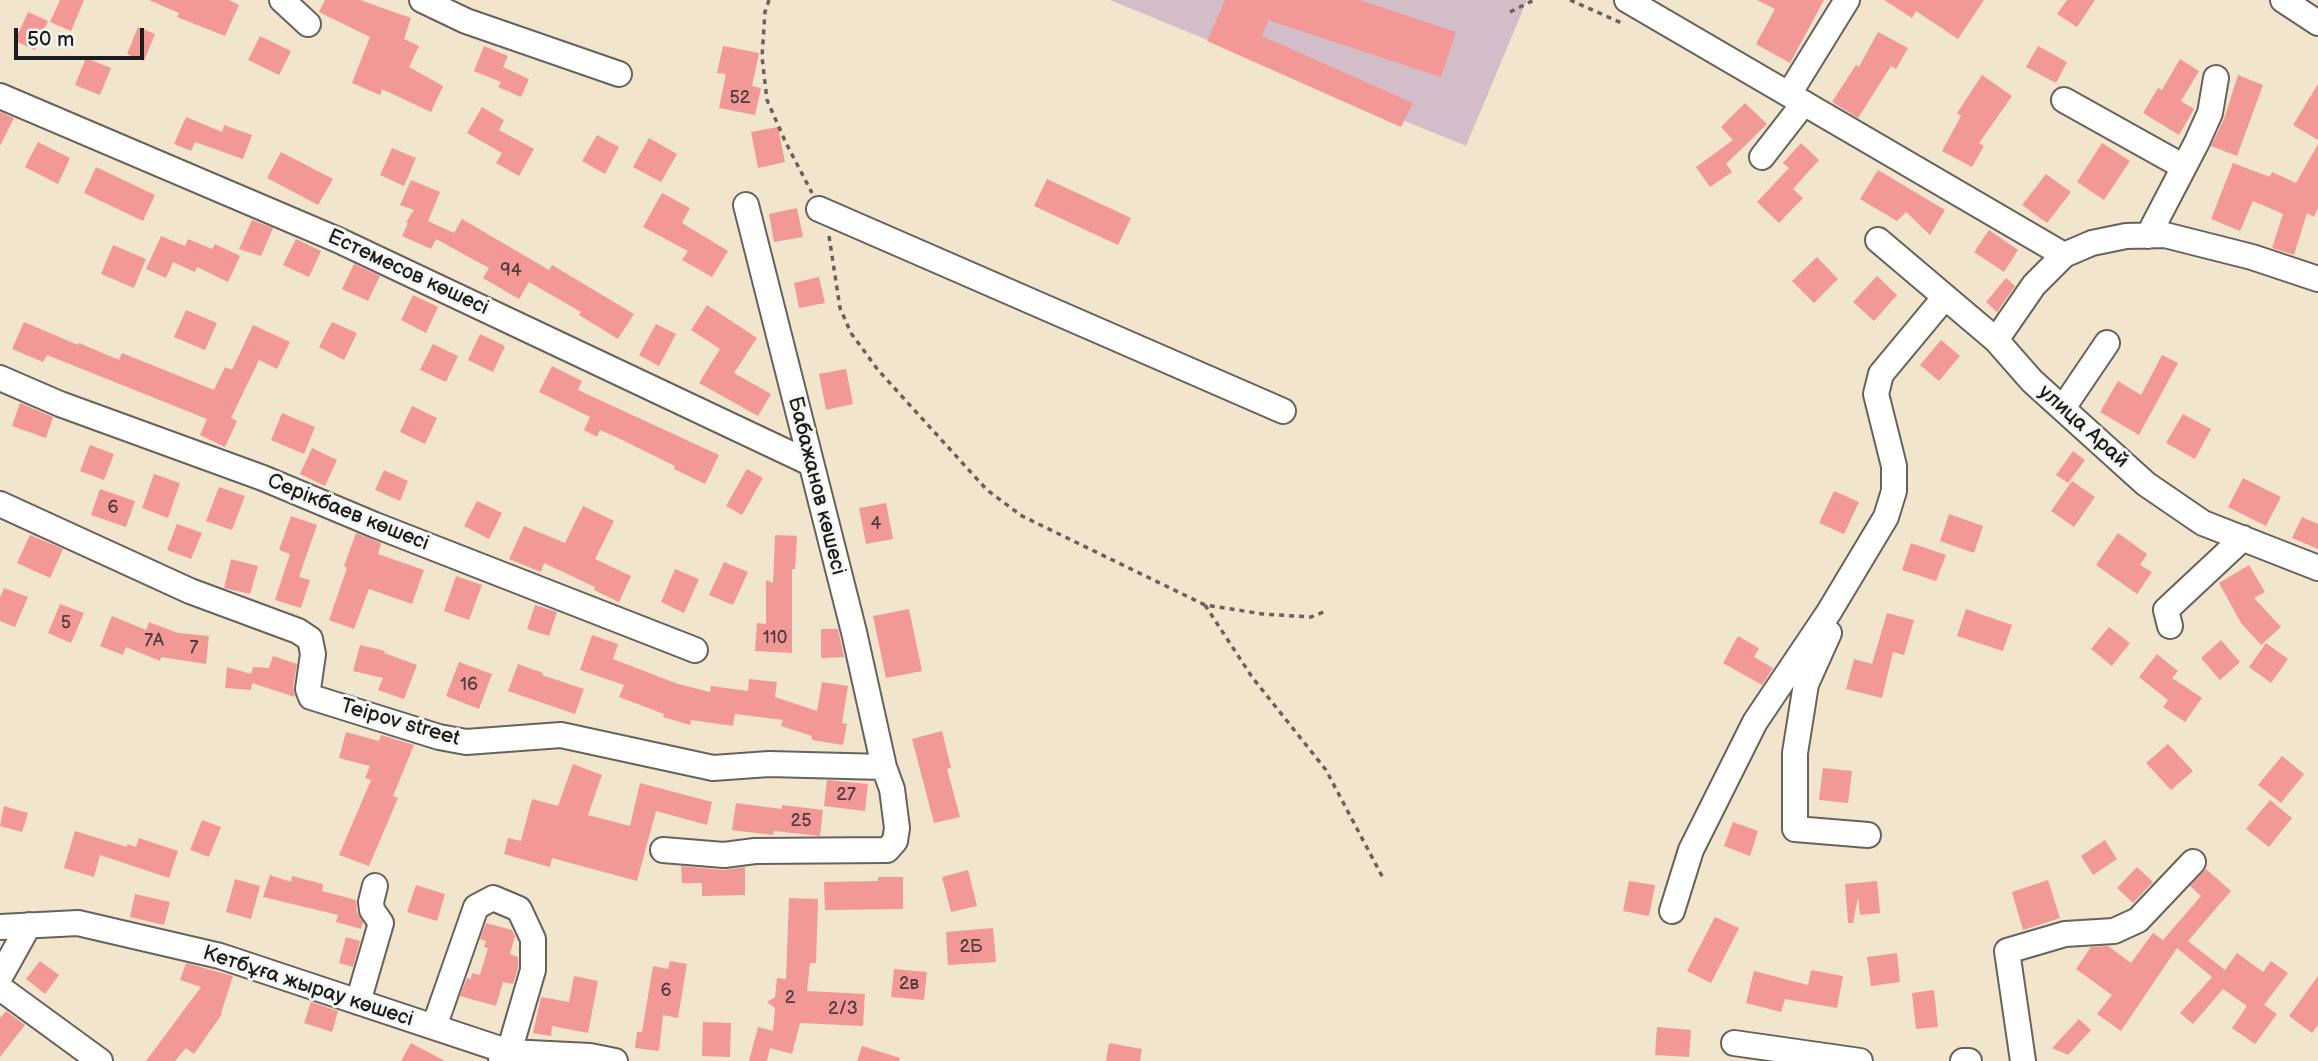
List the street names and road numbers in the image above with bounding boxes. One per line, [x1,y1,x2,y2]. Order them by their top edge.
street label: Естемесов көшесі [323,225,493,321]
street label: улица Арай [2033,380,2133,474]
street label: Бабажанов көшесі [782,394,850,578]
street label: Серікбаев көшесі [263,469,433,557]
street label: Teipov street [337,694,463,752]
street label: Кетбұға жырау көшесі [200,941,416,1033]

